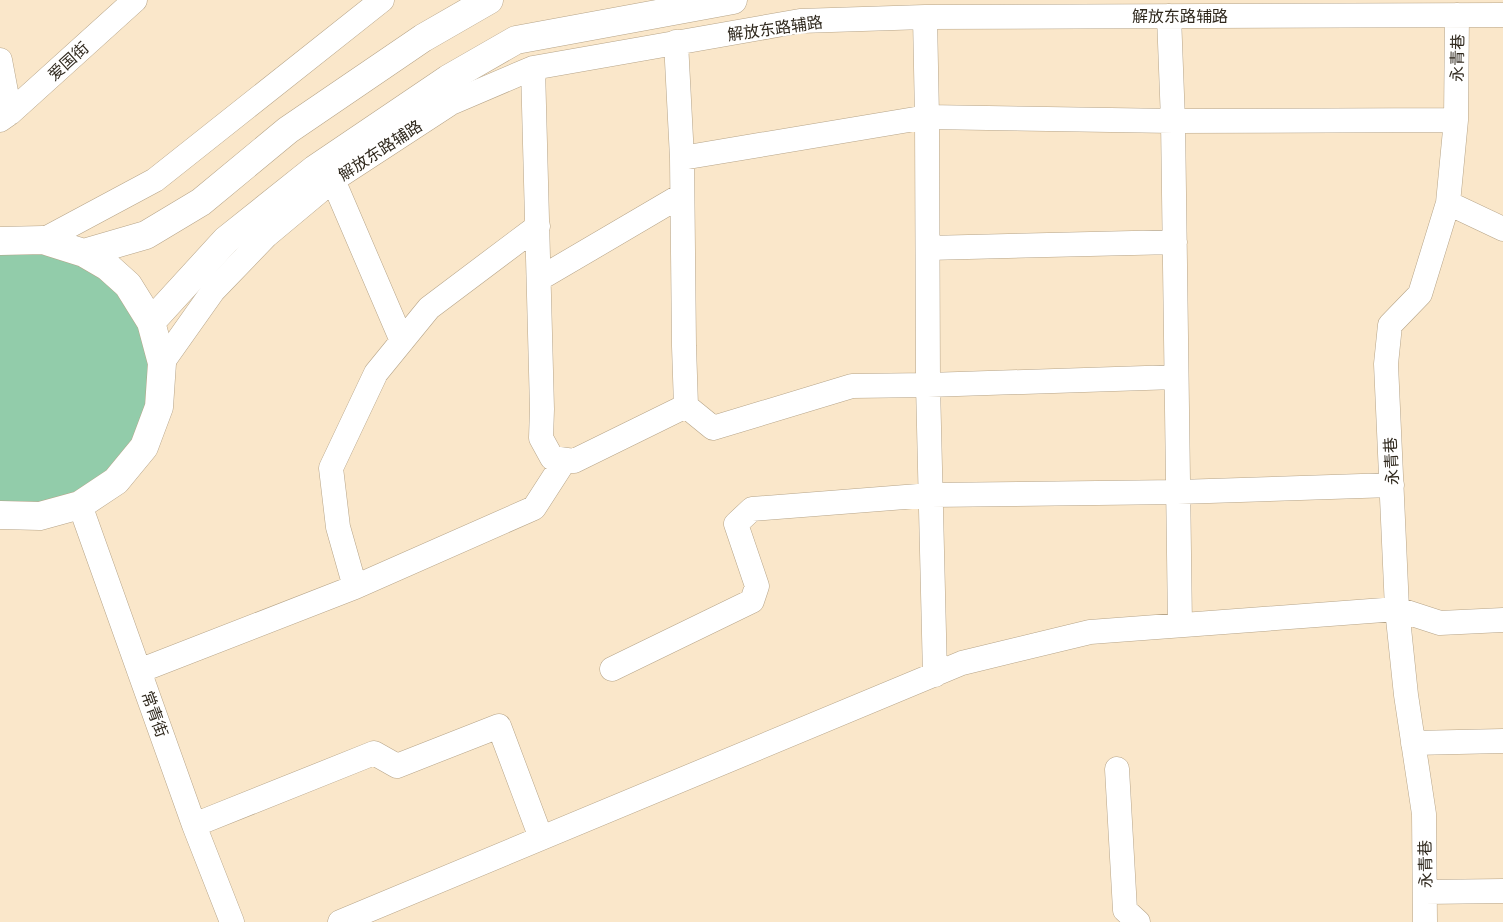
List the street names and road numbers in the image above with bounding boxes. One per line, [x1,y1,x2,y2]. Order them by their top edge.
street label: 解放东路辅路 [1132,7,1228,25]
street label: 解放东路辅路 [726,12,824,44]
street label: 永青巷 [1448,34,1466,82]
street label: 爱国街 [44,38,92,84]
street label: 解放东路辅路 [335,116,425,184]
street label: 永青巷 [1381,437,1401,485]
street label: 常青街 [138,688,172,740]
street label: 永青巷 [1416,840,1434,888]

